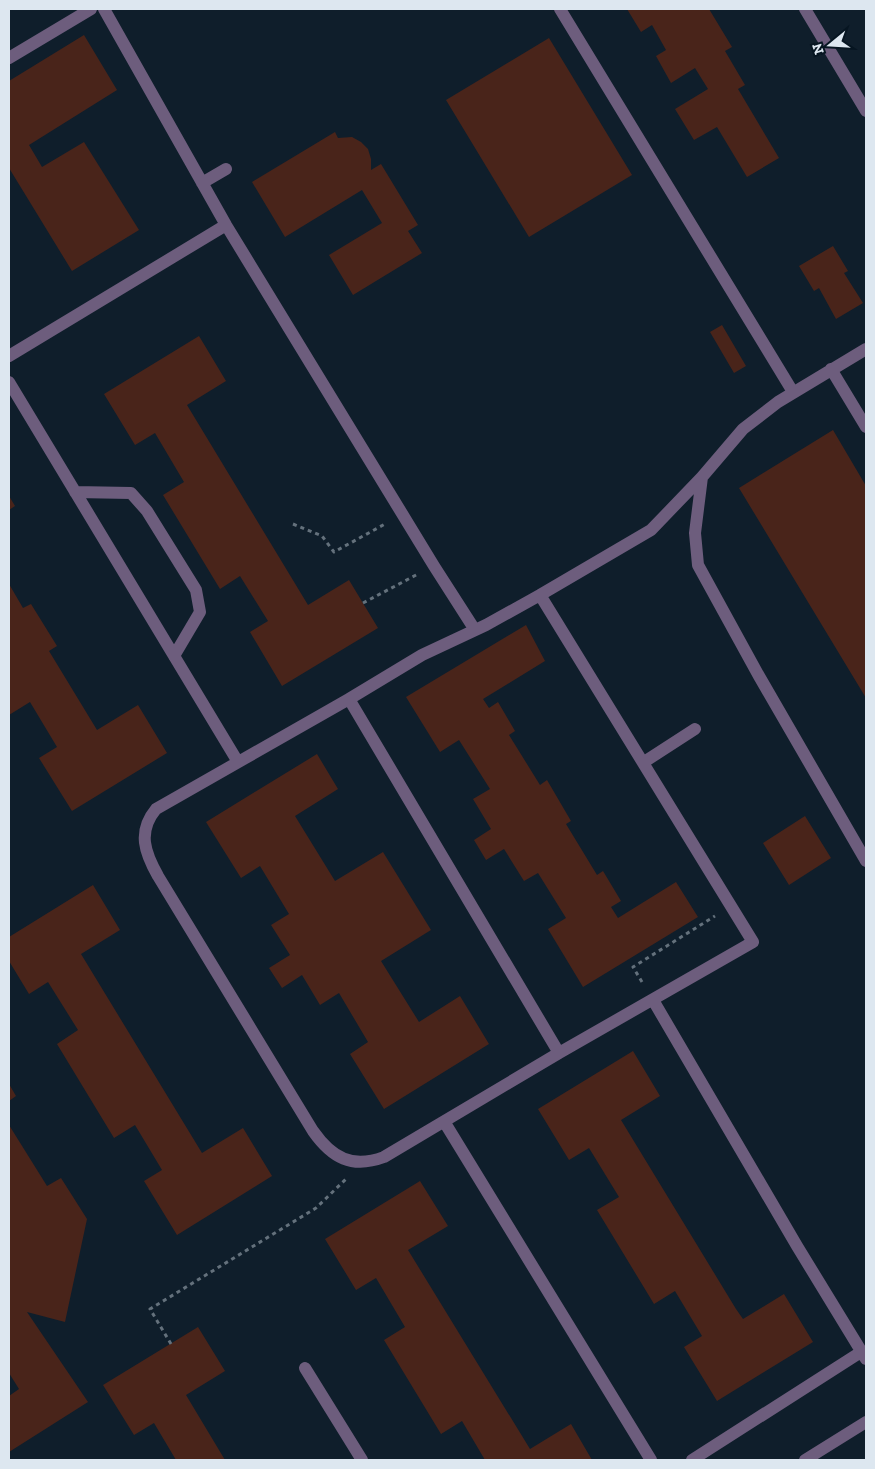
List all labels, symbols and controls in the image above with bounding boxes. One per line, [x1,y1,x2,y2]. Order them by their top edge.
north arrow [805,20,855,70]
text: N [808,41,828,57]

